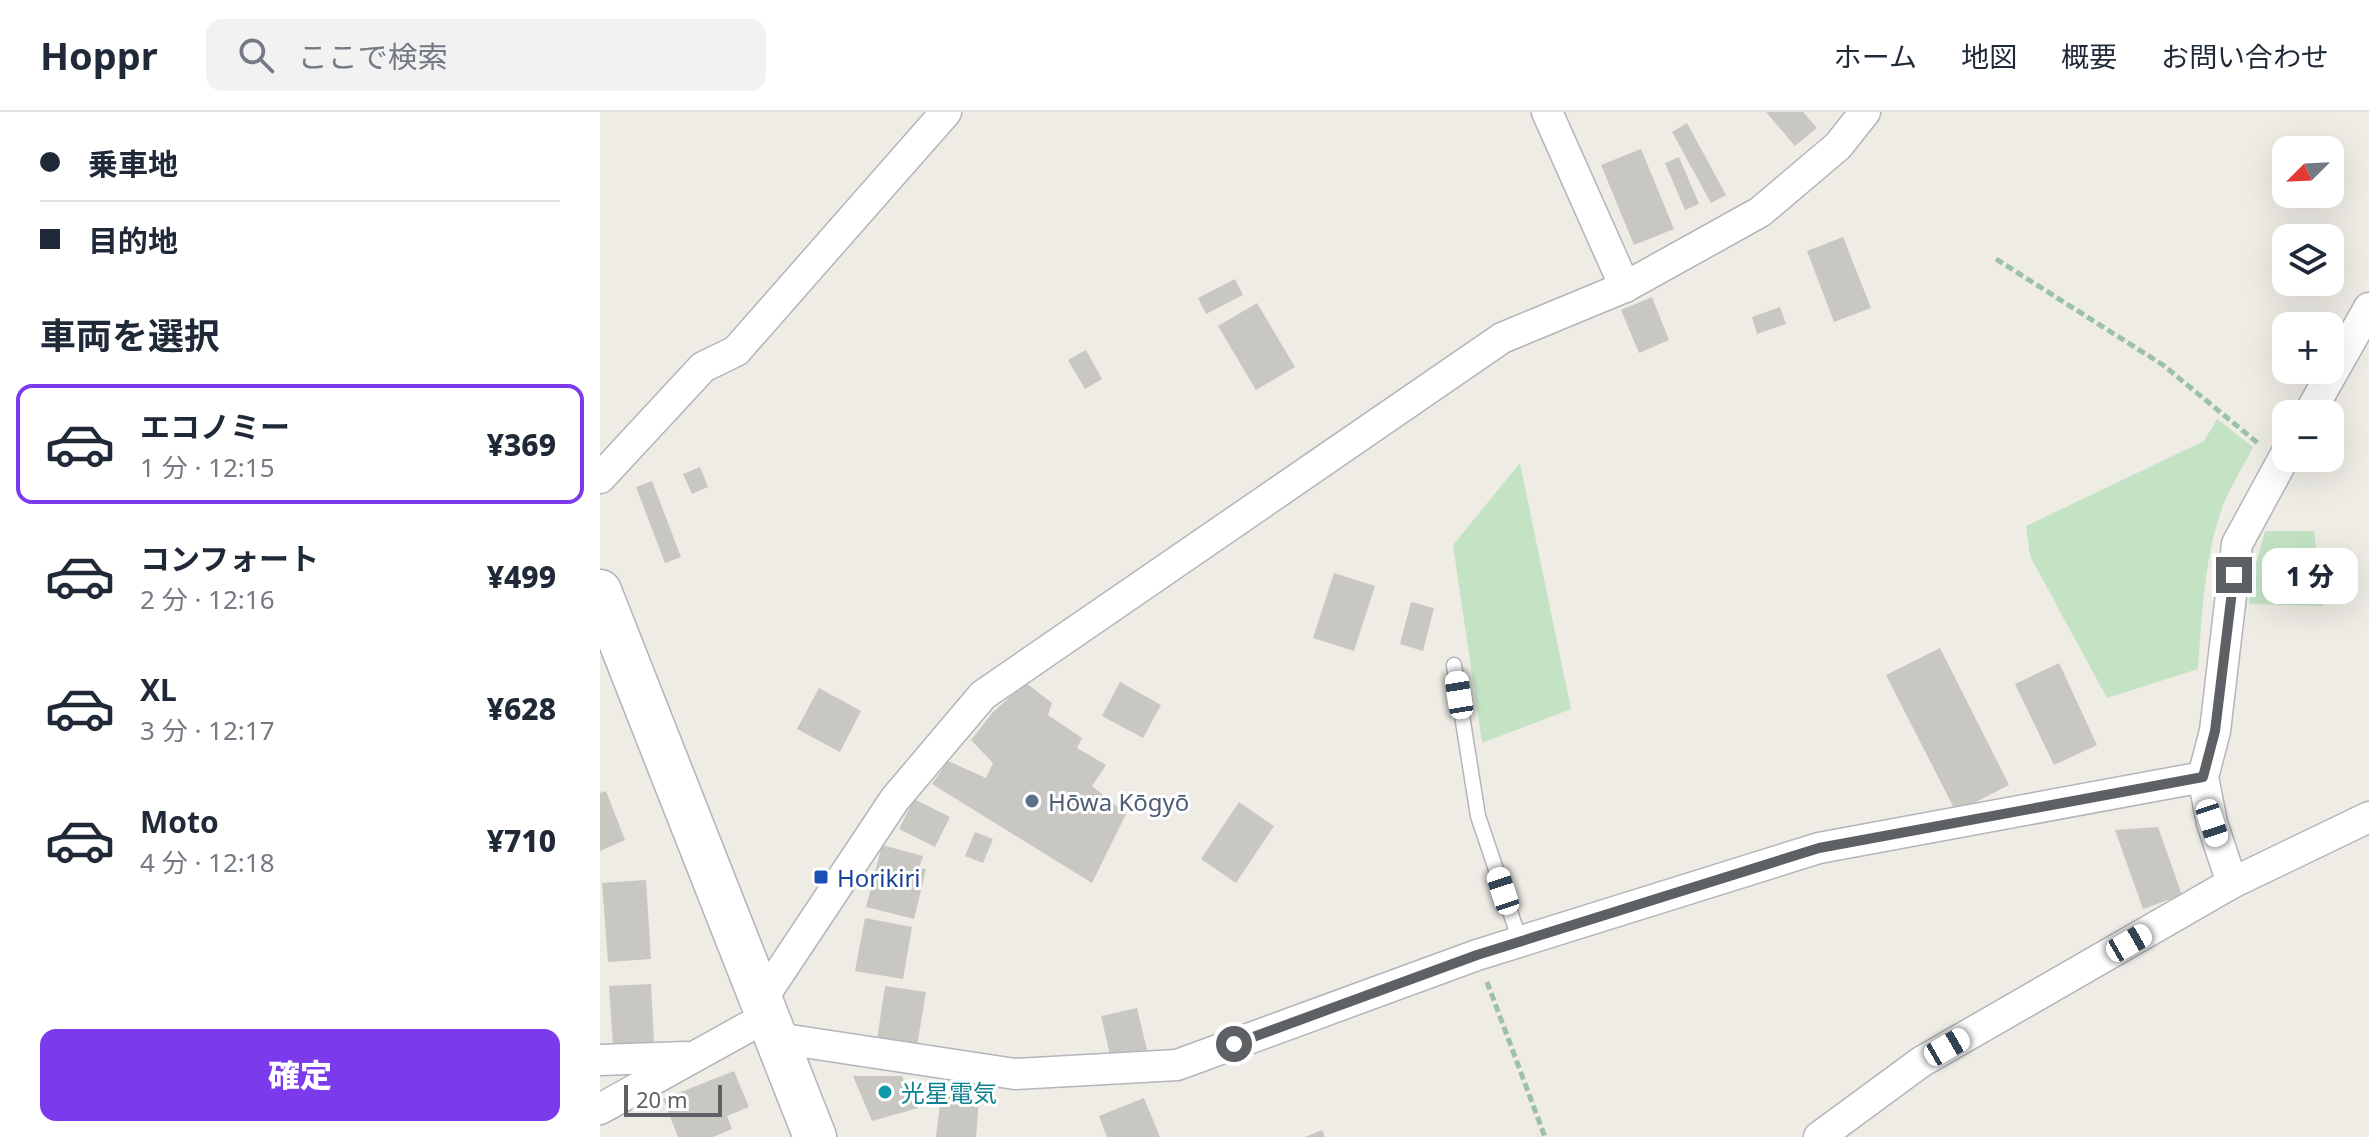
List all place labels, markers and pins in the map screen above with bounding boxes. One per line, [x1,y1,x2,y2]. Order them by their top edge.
place label: Hōwa Kōgyō [1048,785,1189,818]
marker: Hōwa Kōgyō [1023,792,1041,810]
place label: Horikiri [837,861,921,894]
marker: Horikiri [812,868,830,886]
place label: 光星電気 [901,1076,997,1109]
marker: 光星電気 [876,1083,894,1101]

